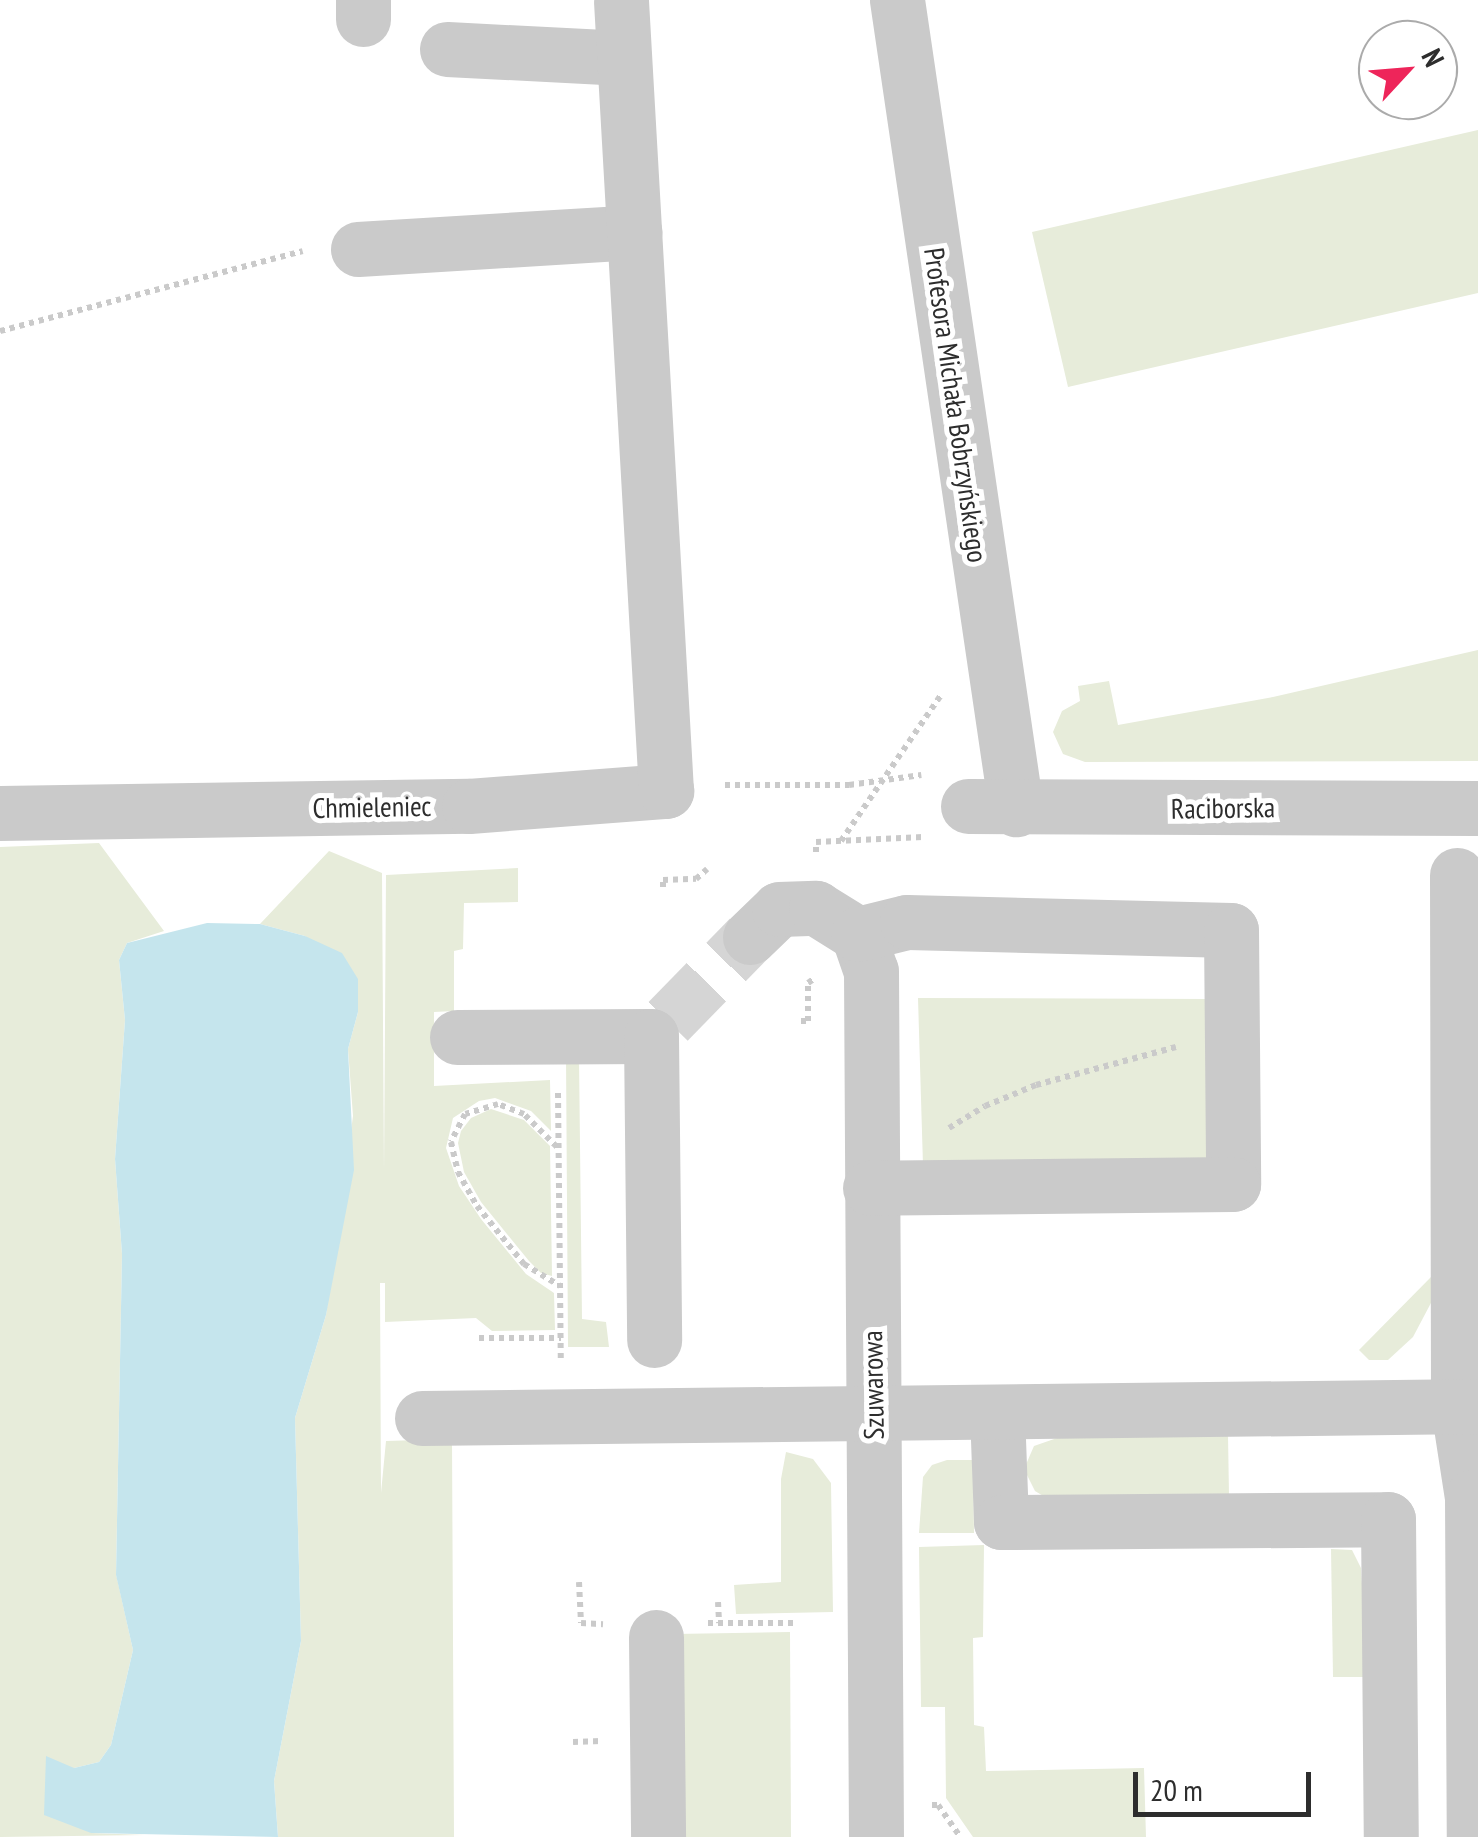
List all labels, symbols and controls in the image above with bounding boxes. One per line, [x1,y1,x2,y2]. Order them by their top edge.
north arrow [1358,20,1458,120]
text: N [1414,43,1454,72]
street label: Profesora Michała Bobrzyńskiego [917,246,995,564]
street label: Chmieleniec [312,789,432,825]
street label: Raciborska [1171,790,1275,826]
street label: Szuwarowa [855,1330,891,1440]
scale bar [1138,1752,1316,1814]
text: 20 m [1150,1770,1203,1809]

